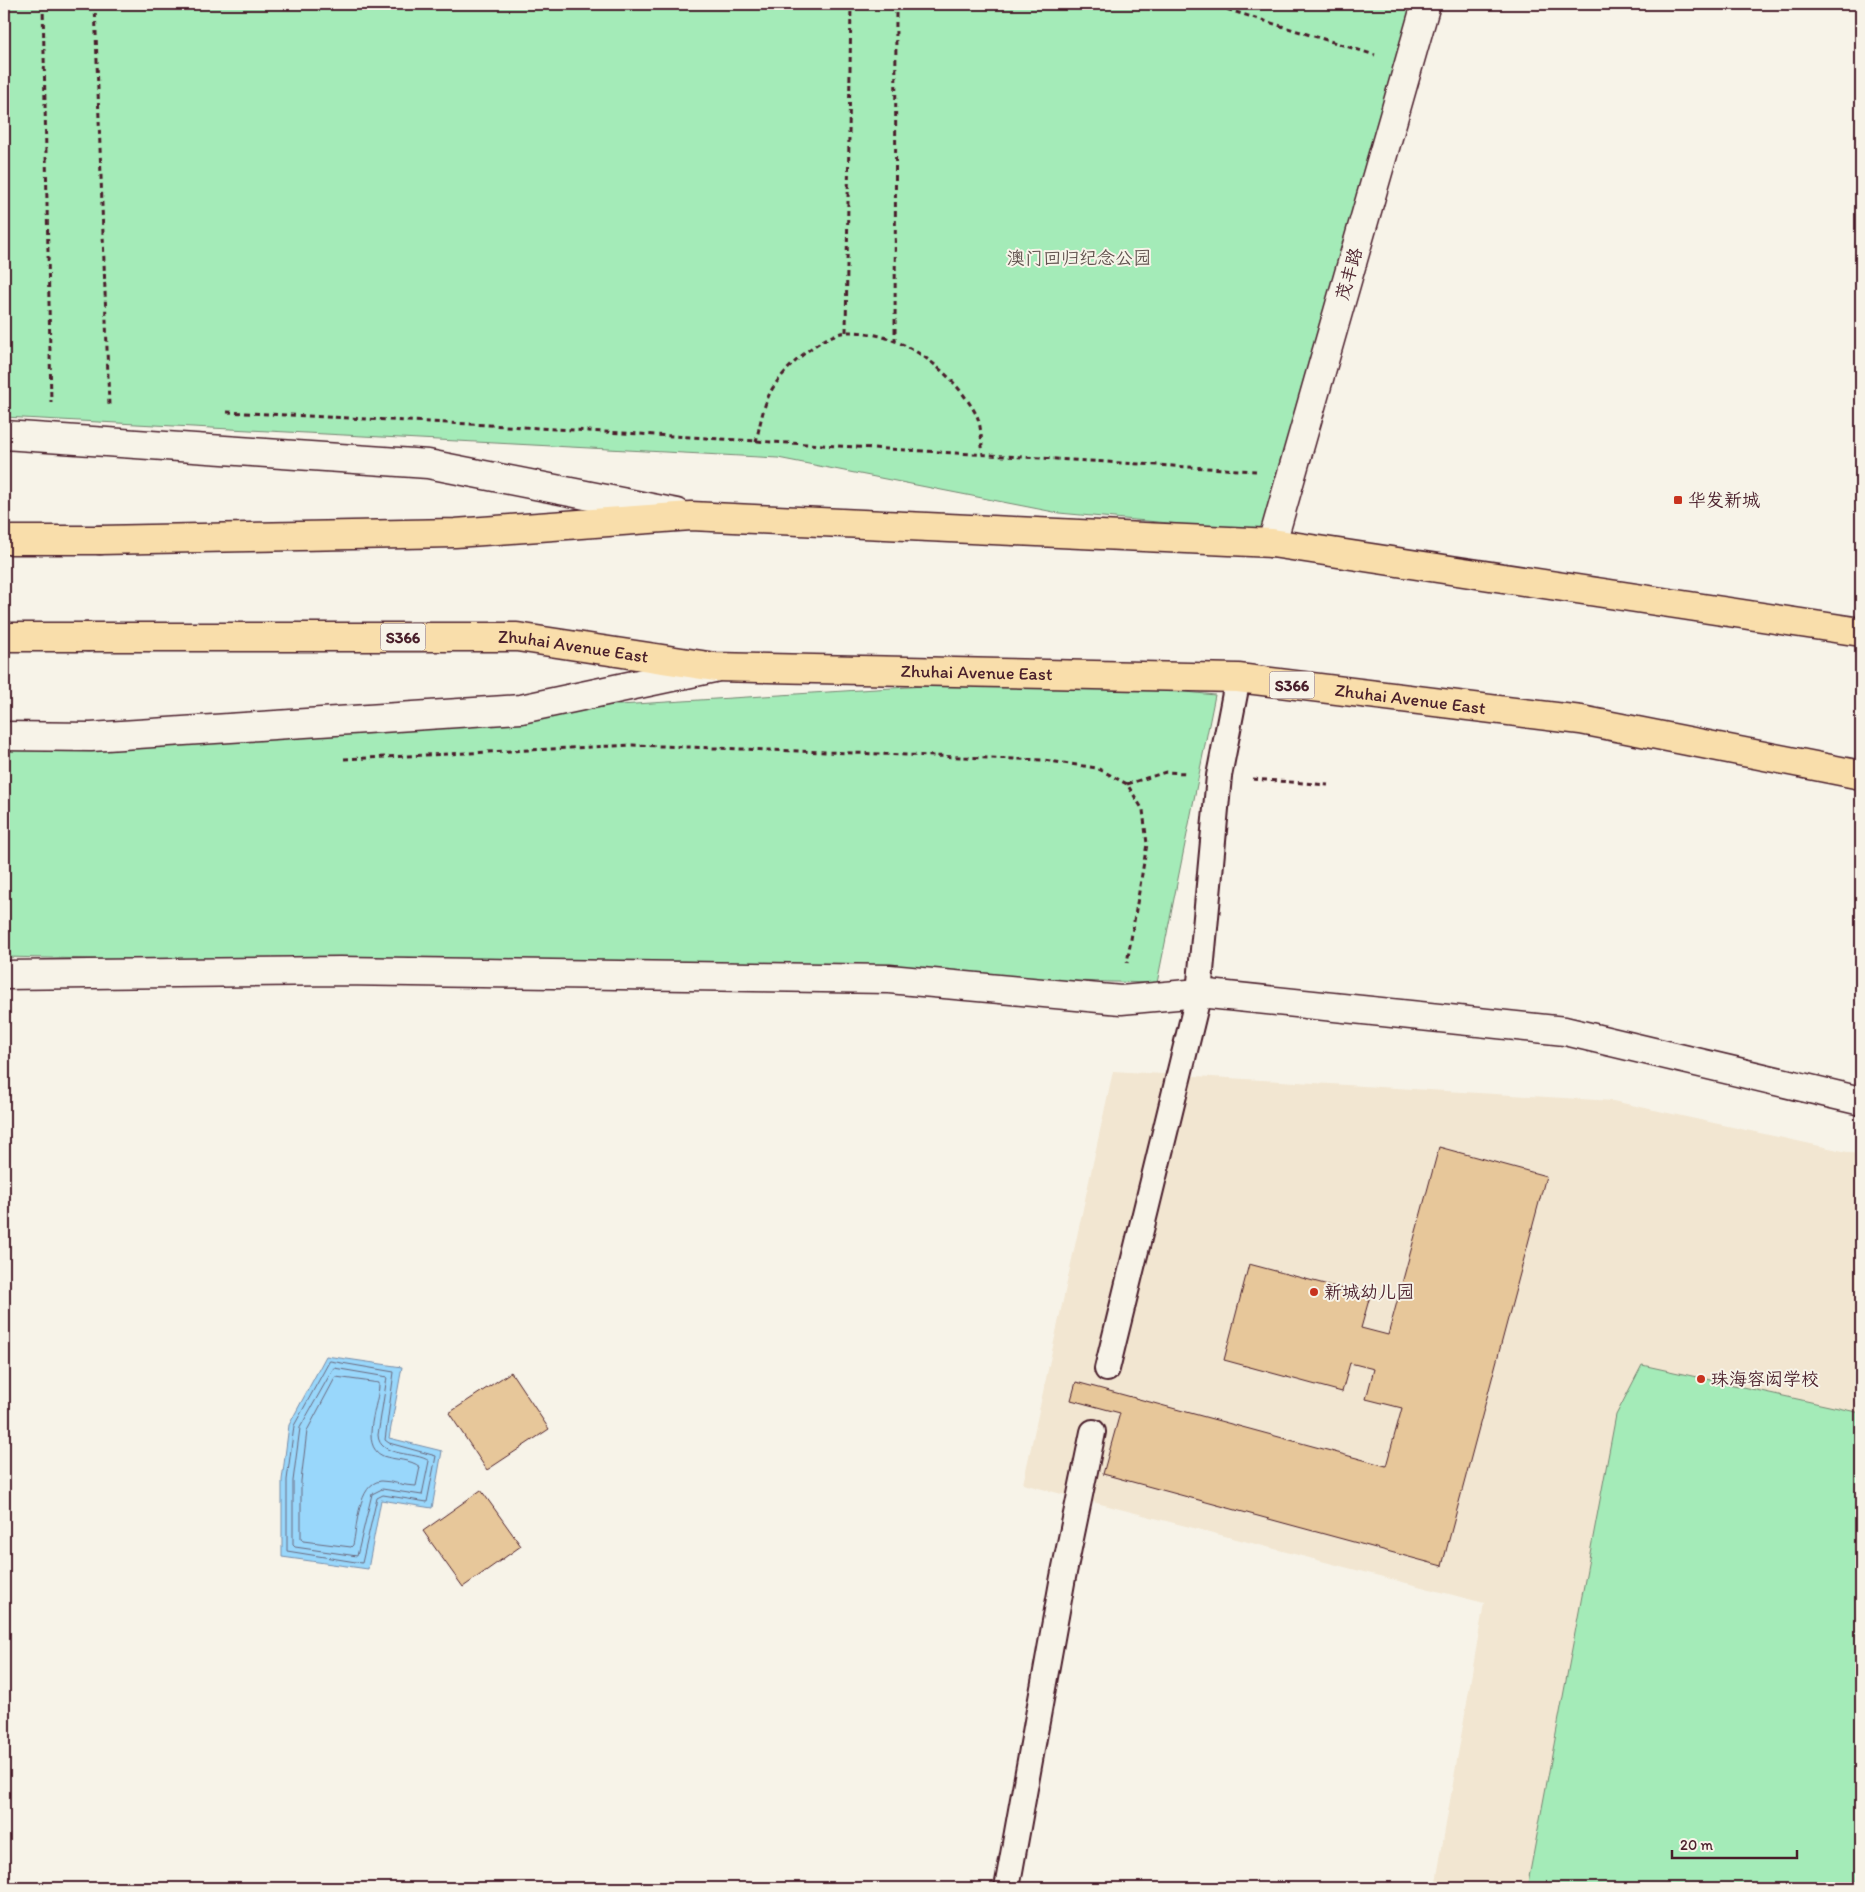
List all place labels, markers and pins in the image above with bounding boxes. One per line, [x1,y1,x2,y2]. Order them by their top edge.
place label: 华发新城 [1688,489,1760,511]
marker: 华发新城 [1672,494,1684,506]
place label: 新城幼儿园 [1324,1281,1414,1303]
marker: 新城幼儿园 [1308,1286,1320,1298]
place label: 珠海容闳学校 [1711,1368,1819,1390]
marker: 珠海容闳学校 [1695,1373,1707,1385]

